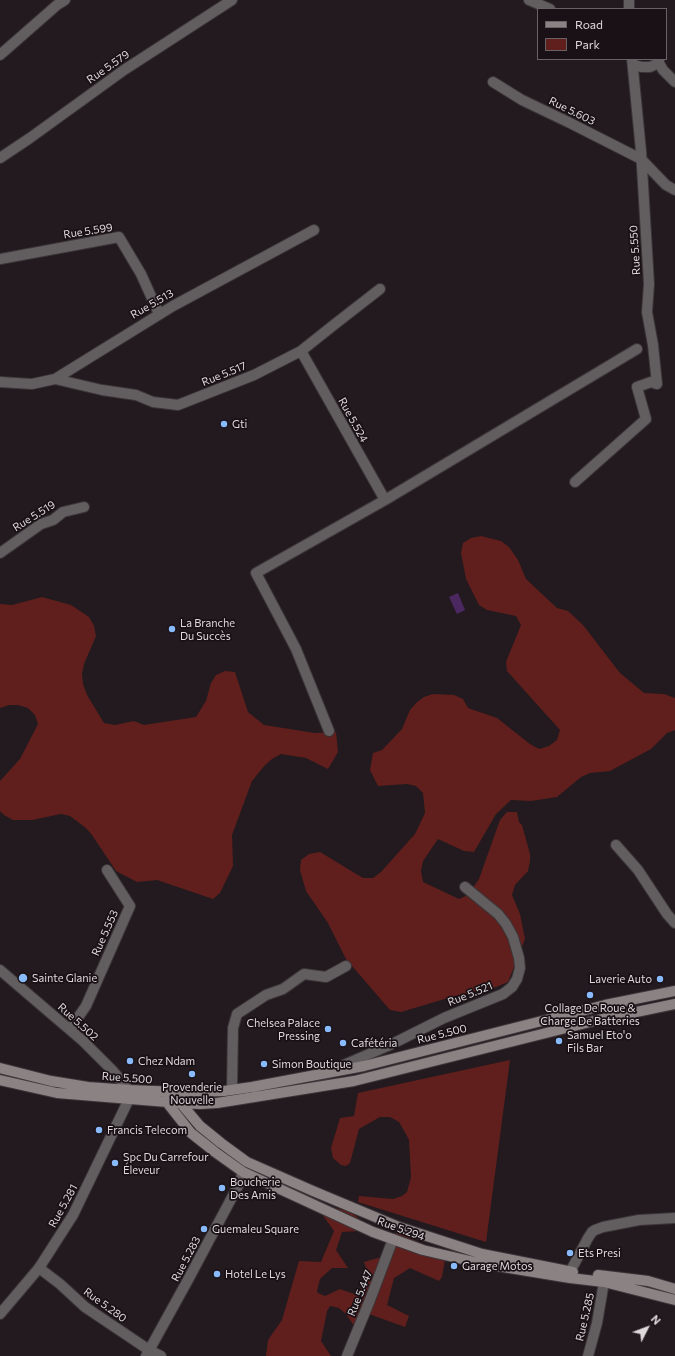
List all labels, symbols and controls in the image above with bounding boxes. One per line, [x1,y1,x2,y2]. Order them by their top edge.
legend [537,8,667,60]
text: Road [575,17,603,31]
text: Park [575,37,600,51]
street label: Rue 5.579 [84,48,132,86]
street label: Rue 5.603 [547,94,597,128]
street label: Rue 5.599 [62,221,114,241]
street label: Rue 5.550 [627,225,643,275]
street label: Rue 5.513 [128,286,176,322]
street label: Rue 5.517 [200,359,248,389]
street label: Rue 5.524 [335,395,371,445]
place label: Gti [232,417,247,431]
marker: Gti [219,419,229,429]
street label: Rue 5.519 [10,498,58,534]
place label: La Branche Du Succès [180,616,235,642]
marker: La Branche Du Succès [167,624,177,634]
street label: Rue 5.553 [89,908,121,958]
place label: Sainte Glanie [32,971,97,985]
marker: Sainte Glanie [17,972,29,984]
place label: Laverie Auto [589,972,652,986]
marker: Laverie Auto [655,974,665,984]
street label: Rue 5.521 [446,979,494,1009]
marker: Collage De Roue & Charge De Batteries [585,990,595,1000]
street label: Rue 5.502 [55,1000,101,1044]
place label: Collage De Roue & Charge De Batteries [540,1001,640,1027]
place label: Chelsea Palace Pressing [246,1016,320,1042]
street label: Rue 5.500 [416,1021,468,1047]
marker: Chelsea Palace Pressing [323,1024,333,1034]
place label: Samuel Eto'o Fils Bar [567,1028,632,1054]
place label: Cafétéria [351,1036,397,1050]
marker: Samuel Eto'o Fils Bar [554,1036,564,1046]
marker: Cafétéria [338,1038,348,1048]
place label: Chez Ndam [138,1054,195,1068]
marker: Chez Ndam [125,1056,135,1066]
place label: Simon Boutique [272,1057,351,1071]
marker: Simon Boutique [259,1059,269,1069]
marker: Provenderie Nouvelle [187,1069,197,1079]
street label: Rue 5.500 [101,1070,153,1086]
place label: Provenderie Nouvelle [162,1080,222,1106]
place label: Francis Telecom [107,1123,187,1137]
marker: Francis Telecom [94,1125,104,1135]
place label: Spc Du Carrefour Éleveur [123,1150,209,1176]
marker: Spc Du Carrefour Éleveur [110,1158,120,1168]
place label: Boucherie Des Amis [230,1175,280,1201]
street label: Rue 5.281 [46,1182,80,1230]
marker: Boucherie Des Amis [217,1183,227,1193]
street label: Rue 5.294 [376,1214,426,1244]
place label: Guemaleu Square [212,1222,299,1236]
marker: Guemaleu Square [199,1224,209,1234]
street label: Rue 5.283 [169,1234,203,1284]
place label: Ets Presi [578,1246,621,1260]
marker: Ets Presi [565,1248,575,1258]
place label: Garage Motos [462,1259,533,1273]
marker: Garage Motos [449,1261,459,1271]
place label: Hotel Le Lys [225,1267,286,1281]
street label: Rue 5.447 [345,1268,375,1318]
marker: Hotel Le Lys [212,1269,222,1279]
street label: Rue 5.280 [81,1285,129,1325]
street label: Rue 5.285 [573,1292,597,1342]
north arrow [627,1308,667,1348]
text: N [649,1312,664,1327]

